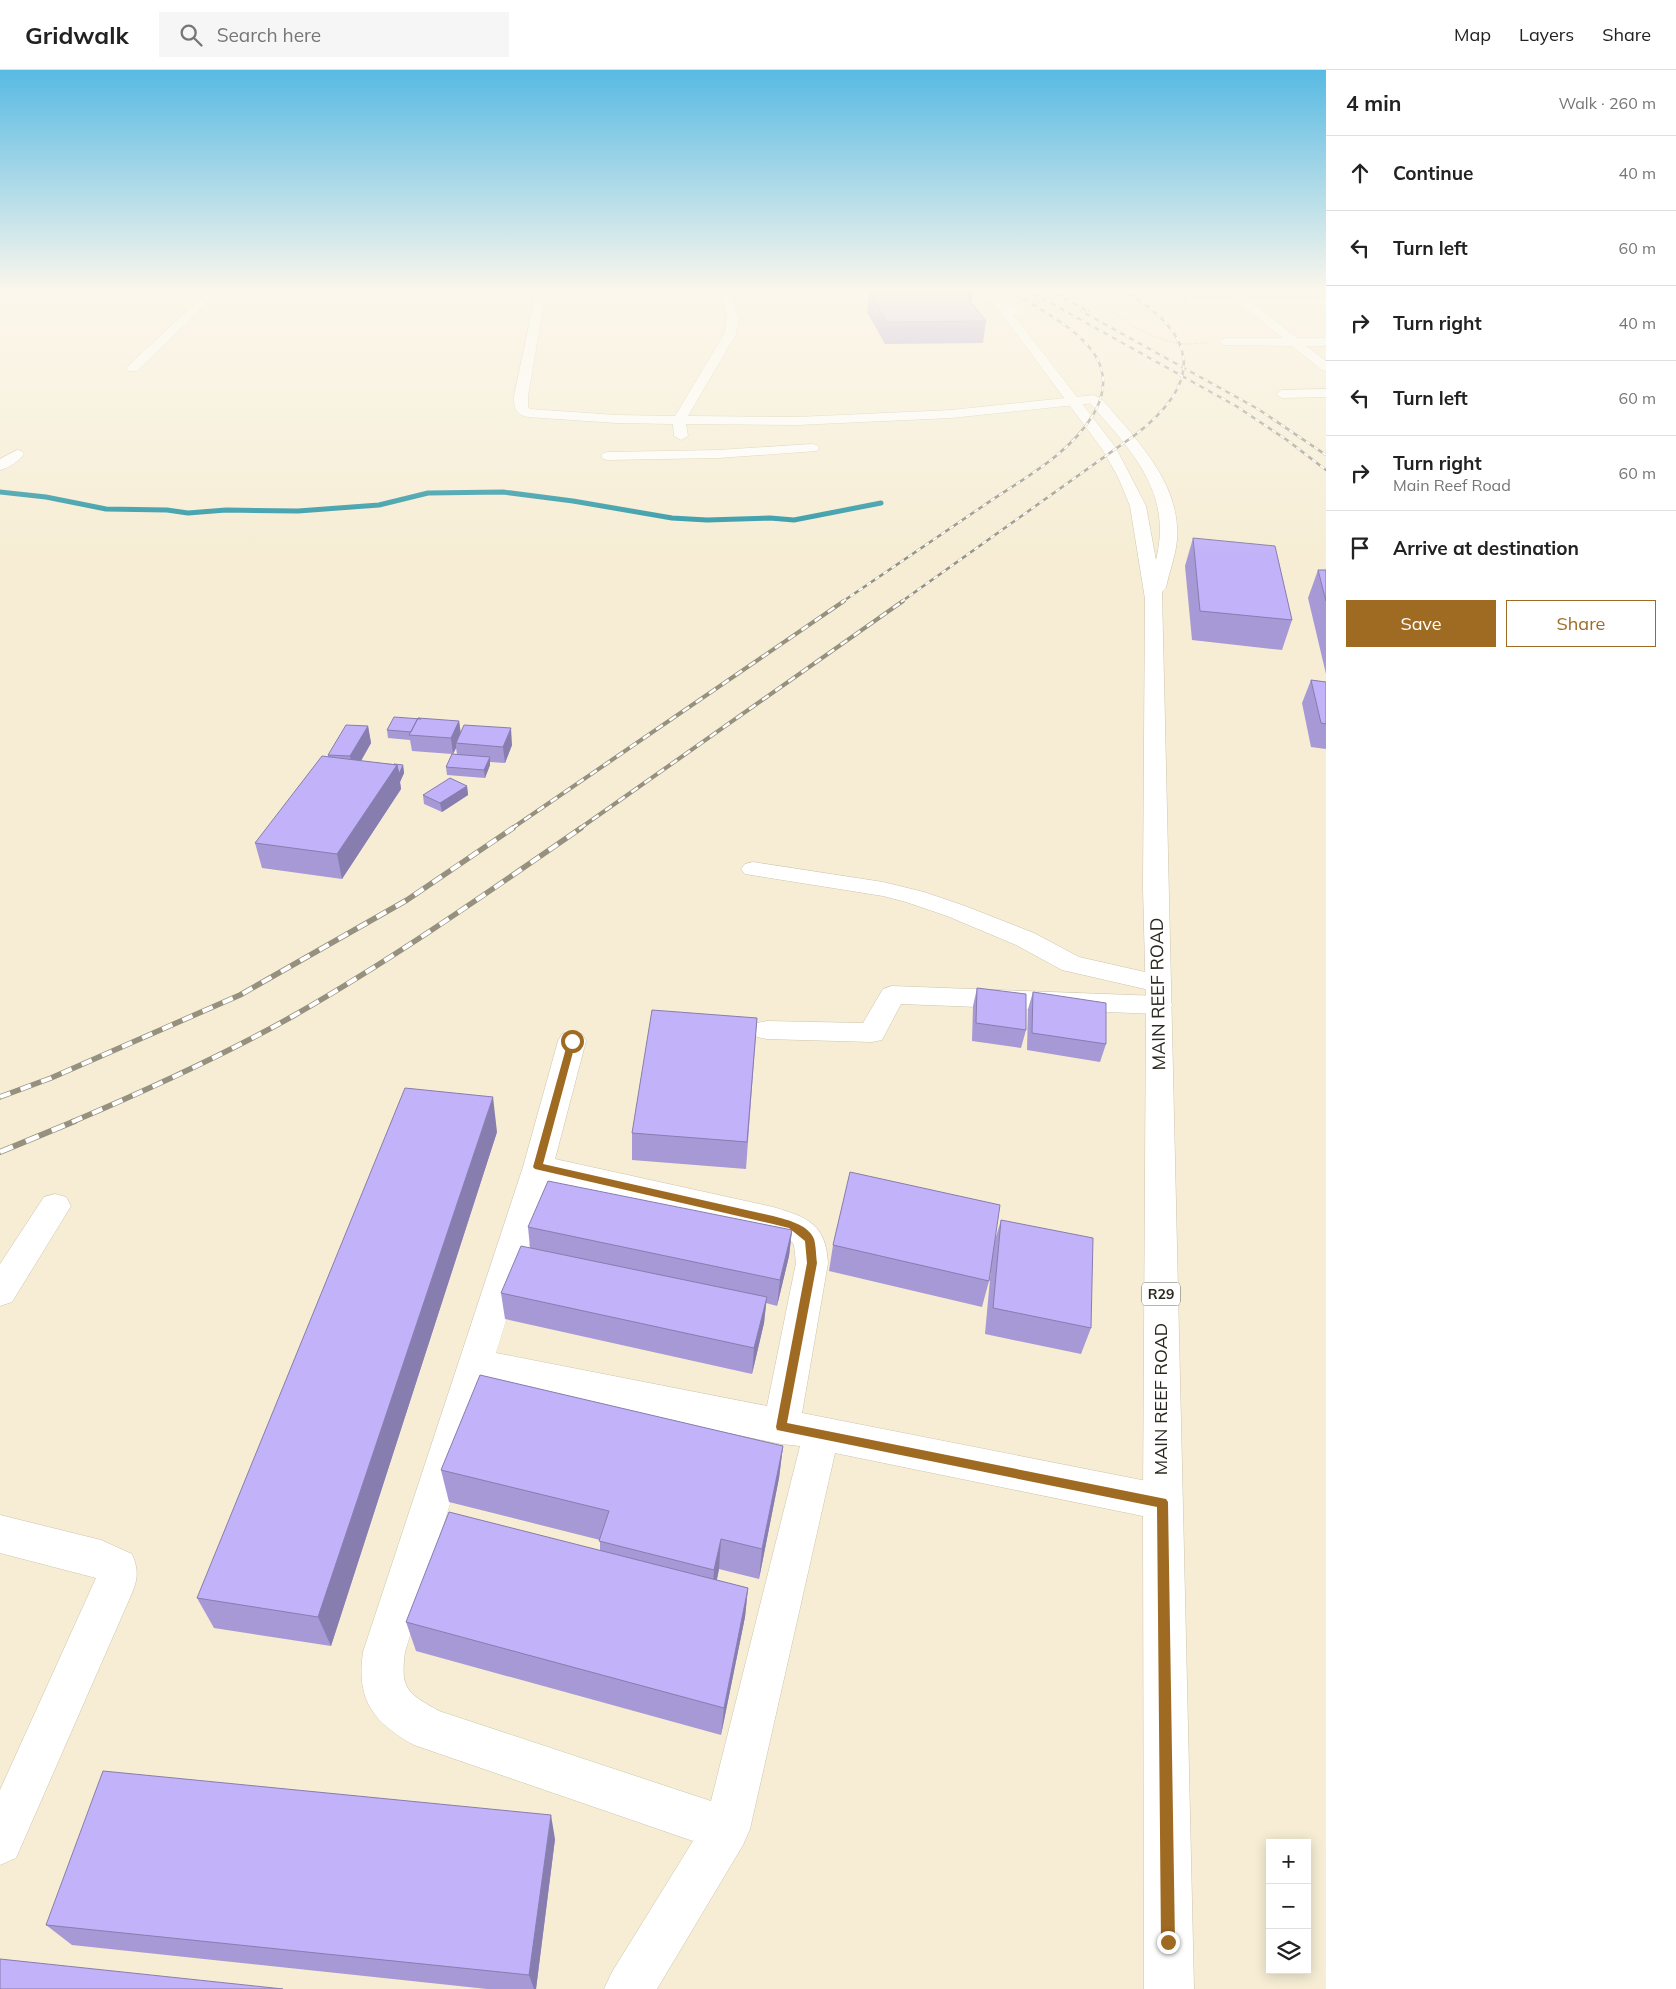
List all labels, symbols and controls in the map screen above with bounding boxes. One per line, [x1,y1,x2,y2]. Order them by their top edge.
search box [159,12,509,57]
text: Gridwalk [25,20,129,50]
icon: search [177,21,205,49]
text: Search here [217,23,321,47]
text: Map [1454,23,1491,46]
text: Layers [1519,23,1574,46]
text: Share [1602,23,1651,46]
text: 4 min [1346,90,1401,116]
text: Walk · 260 m [1558,93,1656,113]
icon: ahead [1346,159,1374,187]
text: Continue [1393,161,1473,185]
text: 40 m [1619,163,1656,183]
icon: left [1346,234,1374,262]
text: Turn left [1393,236,1468,260]
text: 60 m [1619,238,1656,258]
icon: right [1346,309,1374,337]
text: Turn right [1393,311,1482,335]
text: 40 m [1619,313,1656,333]
icon: left [1346,384,1374,412]
text: Turn left [1393,386,1468,410]
text: 60 m [1619,388,1656,408]
text: Turn right [1393,451,1482,475]
icon: right [1346,459,1374,487]
text: 60 m [1619,463,1656,483]
text: Main Reef Road [1393,475,1511,495]
icon: arrive [1346,534,1374,562]
text: Arrive at destination [1393,536,1579,560]
button: Save [1346,600,1496,647]
button: Share [1506,600,1656,647]
street label: MAIN REEF ROAD [1145,917,1170,1071]
route start [561,1030,584,1053]
road number: R29 [1142,1282,1180,1306]
street label: MAIN REEF ROAD [1149,1323,1172,1475]
map controls [1266,1839,1311,1974]
button: + [1266,1839,1311,1884]
button: − [1266,1884,1311,1929]
button: layers [1266,1929,1311,1974]
route end [1157,1931,1180,1954]

